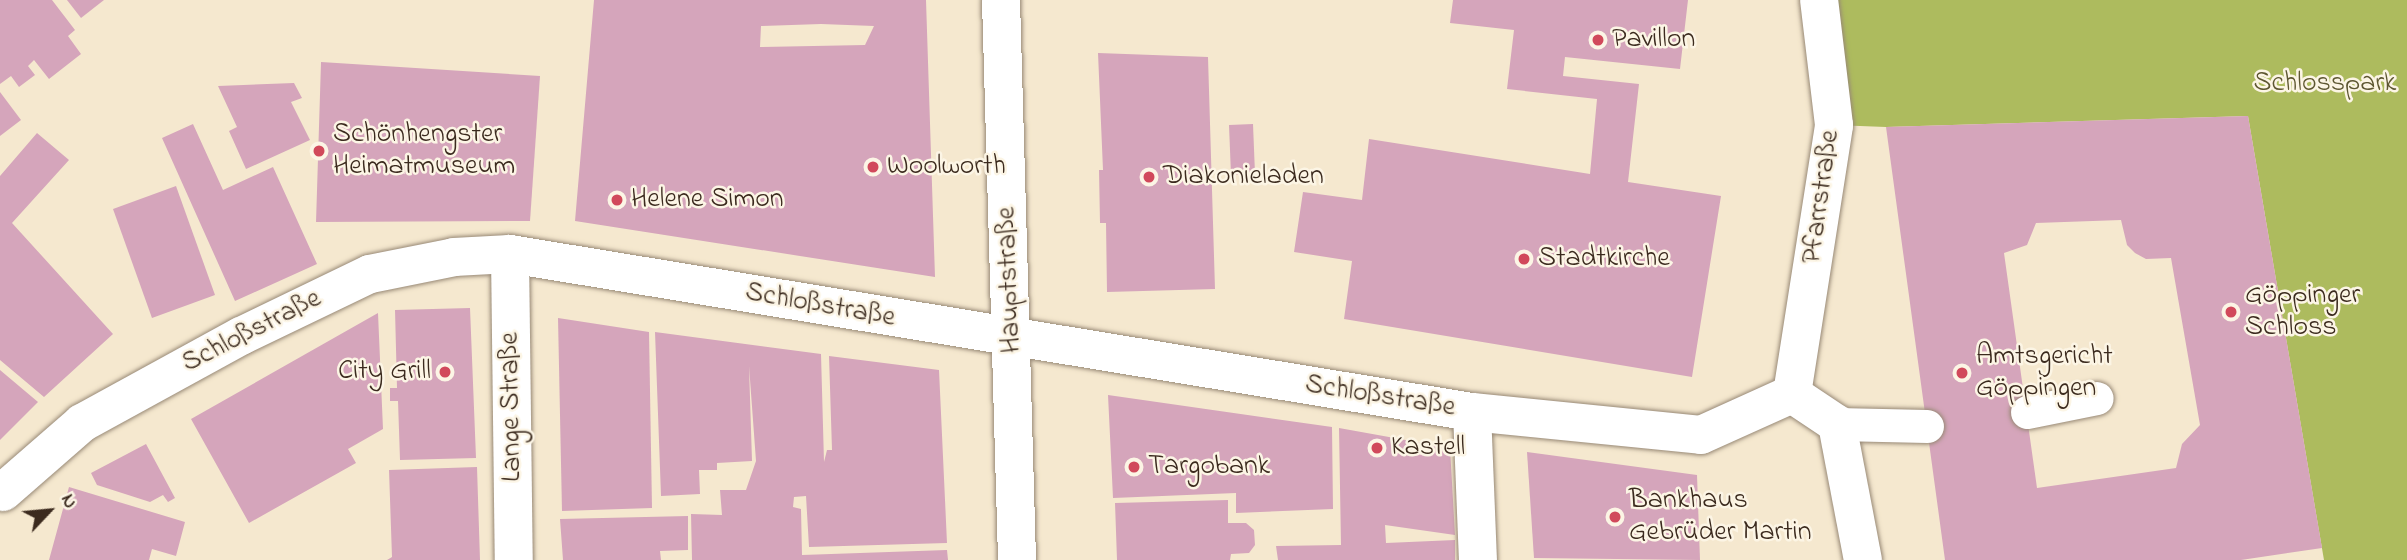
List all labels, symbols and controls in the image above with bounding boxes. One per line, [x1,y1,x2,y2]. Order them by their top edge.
place label: Pavillon [1612,23,1695,57]
marker: Pavillon [1590,32,1606,48]
park label: Schlosspark [2254,67,2396,101]
place label: Schönhengster Heimatmuseum [333,118,515,184]
street label: Pfarrstraße [1796,128,1848,266]
marker: Schönhengster Heimatmuseum [311,143,327,159]
place label: Woolworth [887,150,1006,184]
marker: Woolworth [865,159,881,175]
place label: Diakonieladen [1163,160,1324,194]
marker: Diakonieladen [1141,169,1157,185]
place label: Helene Simon [631,183,784,217]
marker: Helene Simon [609,192,625,208]
street label: Hauptstraße [991,206,1029,354]
place label: Stadtkirche [1538,242,1670,276]
marker: Stadtkirche [1516,251,1532,267]
street label: Schloßstraße [743,276,897,336]
place label: Göppinger Schloss [2245,279,2360,345]
street label: Schloßstraße [177,283,327,381]
marker: Göppinger Schloss [2223,304,2239,320]
street label: Lange Straße [494,332,530,482]
place label: Amtsgericht Göppingen [1976,340,2113,406]
place label: City Grill [338,355,431,389]
marker: City Grill [437,364,453,380]
marker: Amtsgericht Göppingen [1954,365,1970,381]
street label: Schloßstraße [1303,369,1457,425]
place label: Kastell [1391,431,1465,465]
marker: Kastell [1369,440,1385,456]
place label: Targobank [1148,450,1270,484]
marker: Targobank [1126,459,1142,475]
north arrow [14,476,84,546]
place label: Bankhaus Gebrüder Martin [1629,484,1812,550]
text: N [53,490,83,513]
marker: Bankhaus Gebrüder Martin [1607,509,1623,525]

